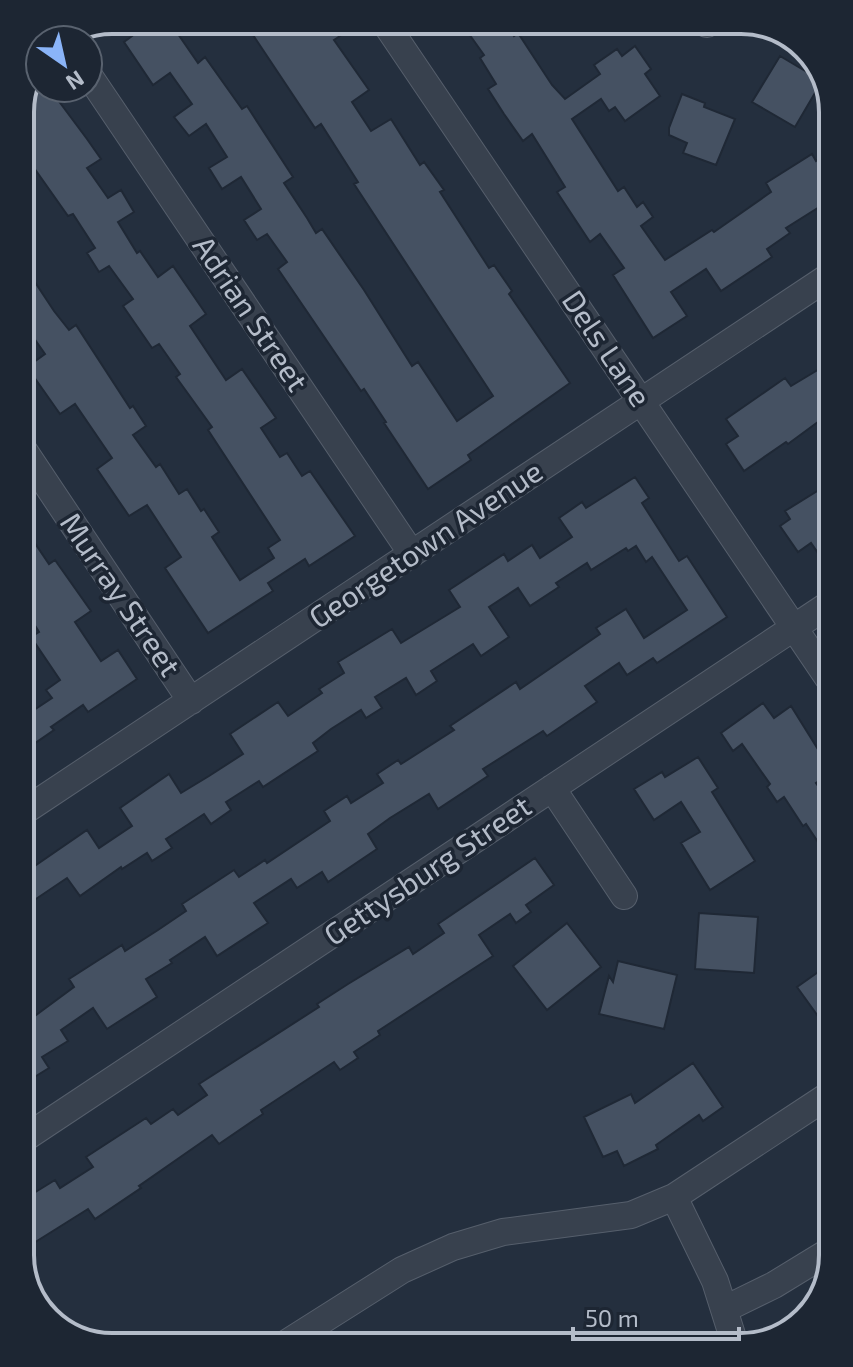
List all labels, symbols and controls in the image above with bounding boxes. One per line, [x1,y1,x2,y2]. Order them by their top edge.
north arrow [24,24,104,104]
text: N [62,66,90,97]
street label: Adrian Street [187,229,317,397]
street label: Dels Lane [556,283,660,413]
street label: Georgetown Avenue [301,452,548,635]
street label: Murray Street [54,505,189,682]
street label: Gettysburg Street [317,787,537,952]
scale bar [573,1291,739,1341]
text: 50 m [585,1303,639,1332]

